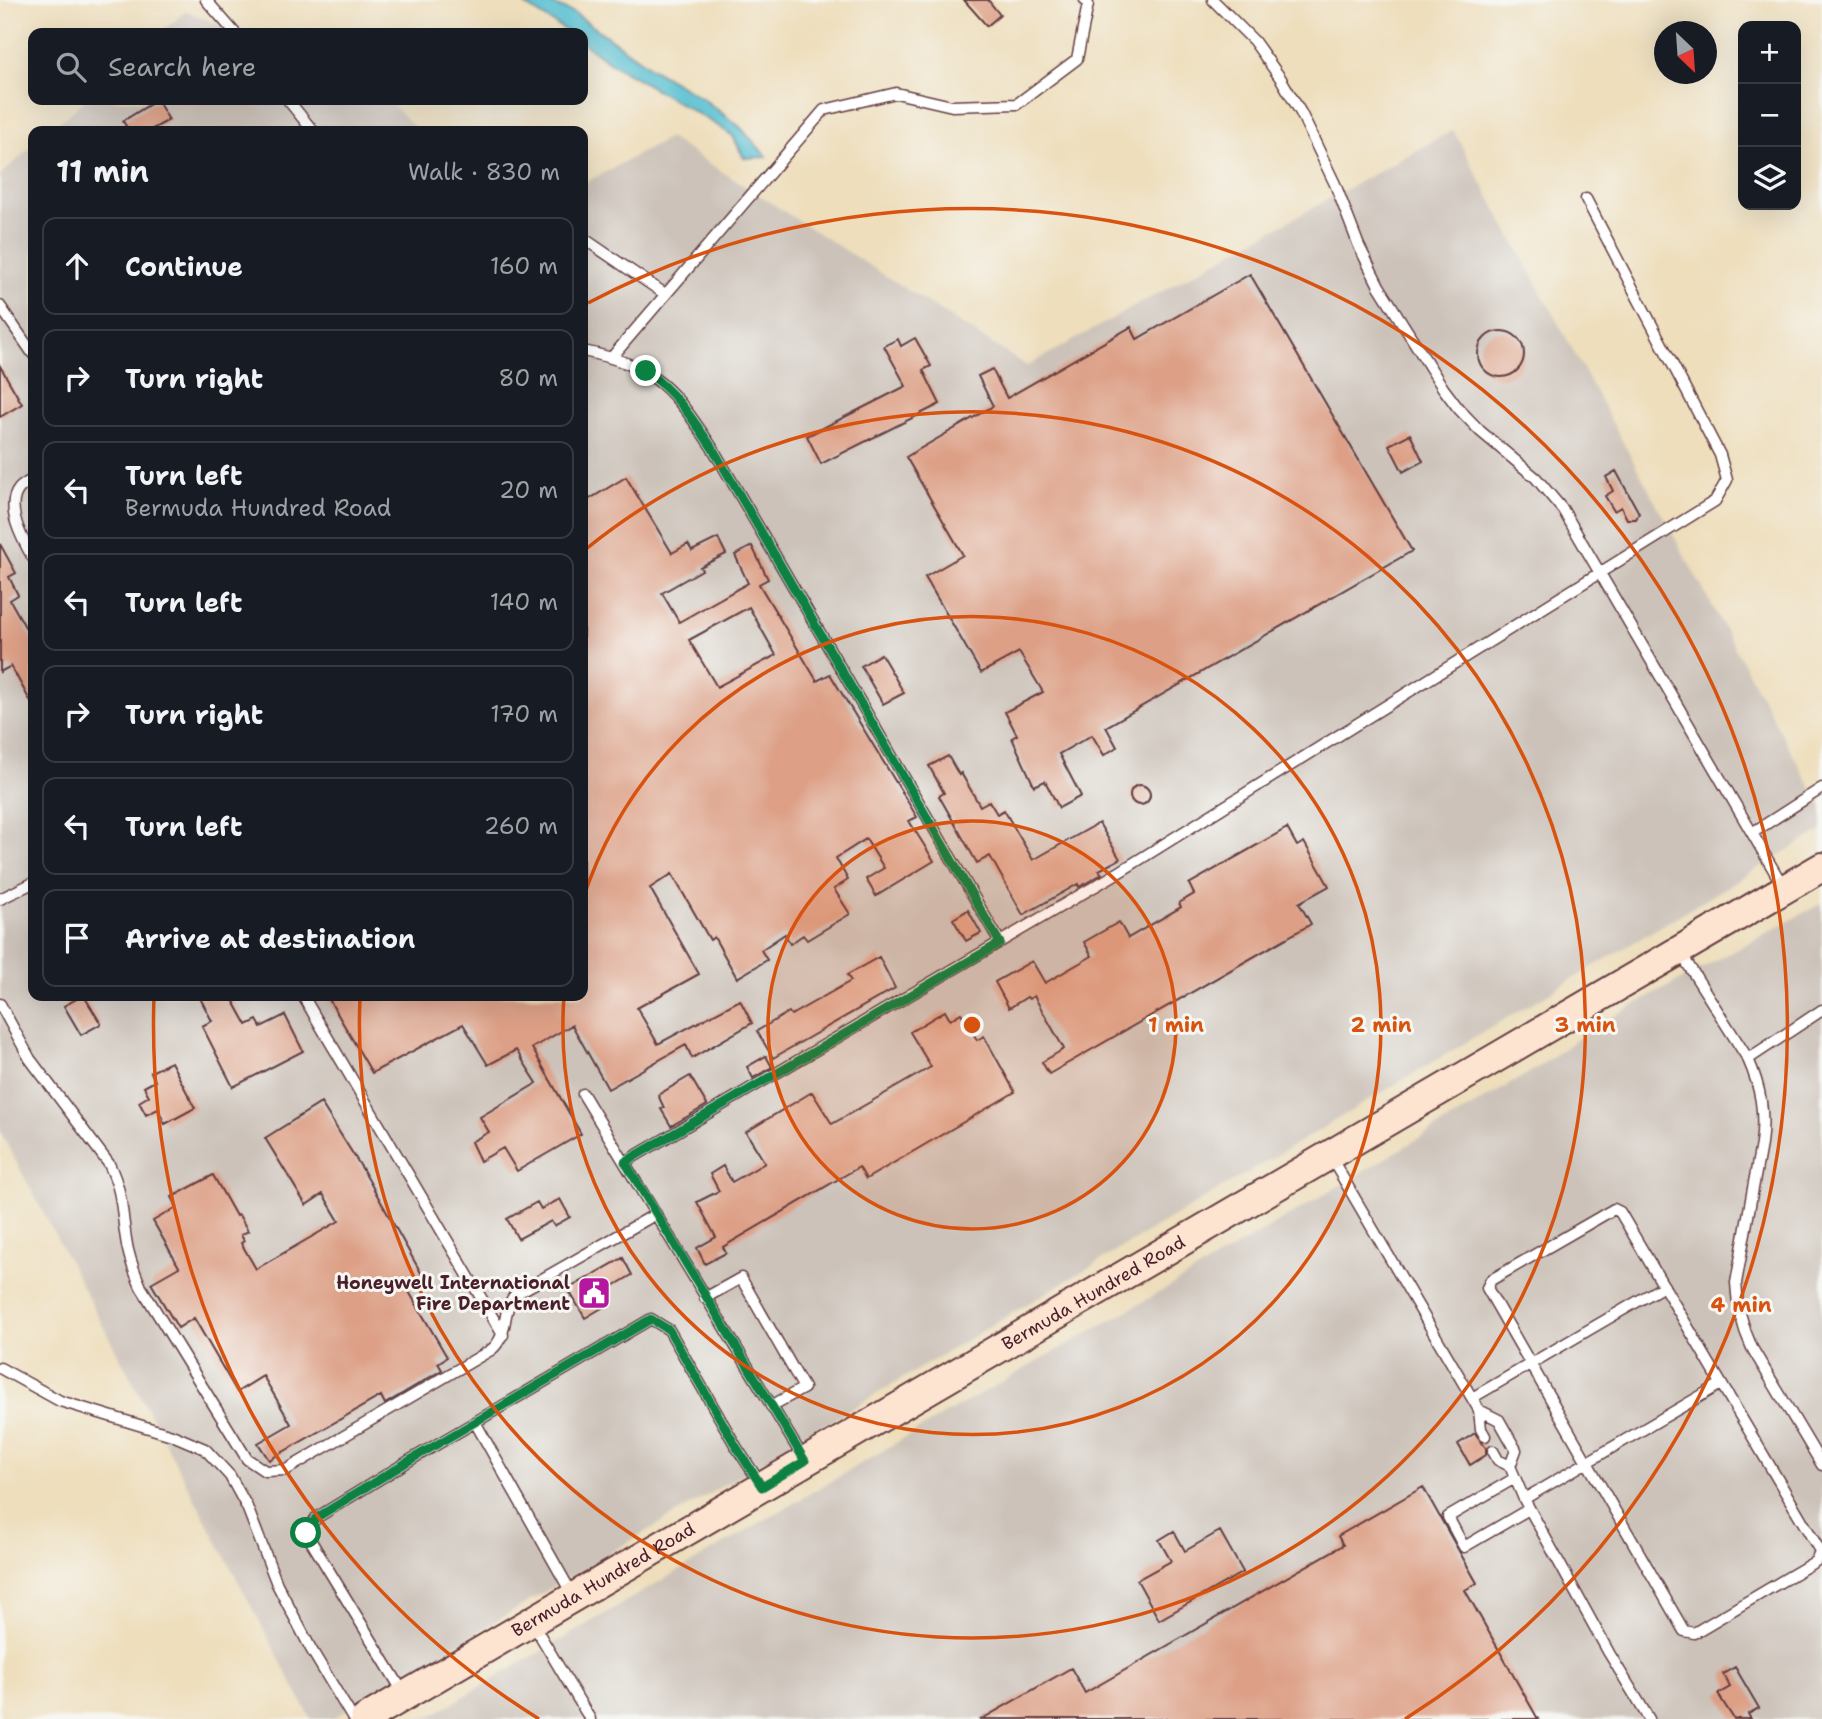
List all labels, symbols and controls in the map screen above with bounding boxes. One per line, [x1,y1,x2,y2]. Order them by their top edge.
north arrow [1654,21,1717,84]
map controls [1738,21,1801,210]
button: + [1738,21,1801,84]
search box [28,28,588,105]
icon: search [52,48,90,86]
text: Search here [108,49,257,84]
button: − [1738,84,1801,147]
button: layers [1738,147,1801,210]
text: 11 min [56,151,149,192]
text: Walk · 830 m [408,157,560,187]
icon: ahead [58,247,96,285]
text: Continue [125,249,243,284]
text: 160 m [490,251,558,281]
route end [630,355,661,386]
icon: right [58,359,96,397]
text: Turn right [125,361,263,396]
text: 80 m [499,363,558,393]
text: Turn left [125,458,242,493]
icon: left [58,471,96,509]
text: 20 m [499,475,558,505]
text: Bermuda Hundred Road [125,493,391,523]
icon: left [58,583,96,621]
text: Turn left [125,585,242,620]
text: 140 m [490,587,558,617]
icon: right [58,695,96,733]
text: Turn right [125,697,263,732]
text: 170 m [490,699,558,729]
icon: left [58,807,96,845]
text: Turn left [125,809,242,844]
text: 260 m [484,811,558,841]
icon: arrive [58,919,96,957]
text: Arrive at destination [125,921,415,956]
text: 1 min [1148,1011,1204,1039]
text: 2 min [1350,1011,1412,1039]
text: 3 min [1554,1011,1616,1039]
centre of rings [960,1013,984,1037]
street label: Bermuda Hundred Road [997,1230,1190,1356]
place label: Honeywell International Fire Department [336,1271,570,1316]
public building icon: Honeywell International Fire Department [575,1274,613,1312]
text: 4 min [1710,1291,1772,1319]
route start [290,1517,321,1548]
street label: Bermuda Hundred Road [507,1517,699,1643]

